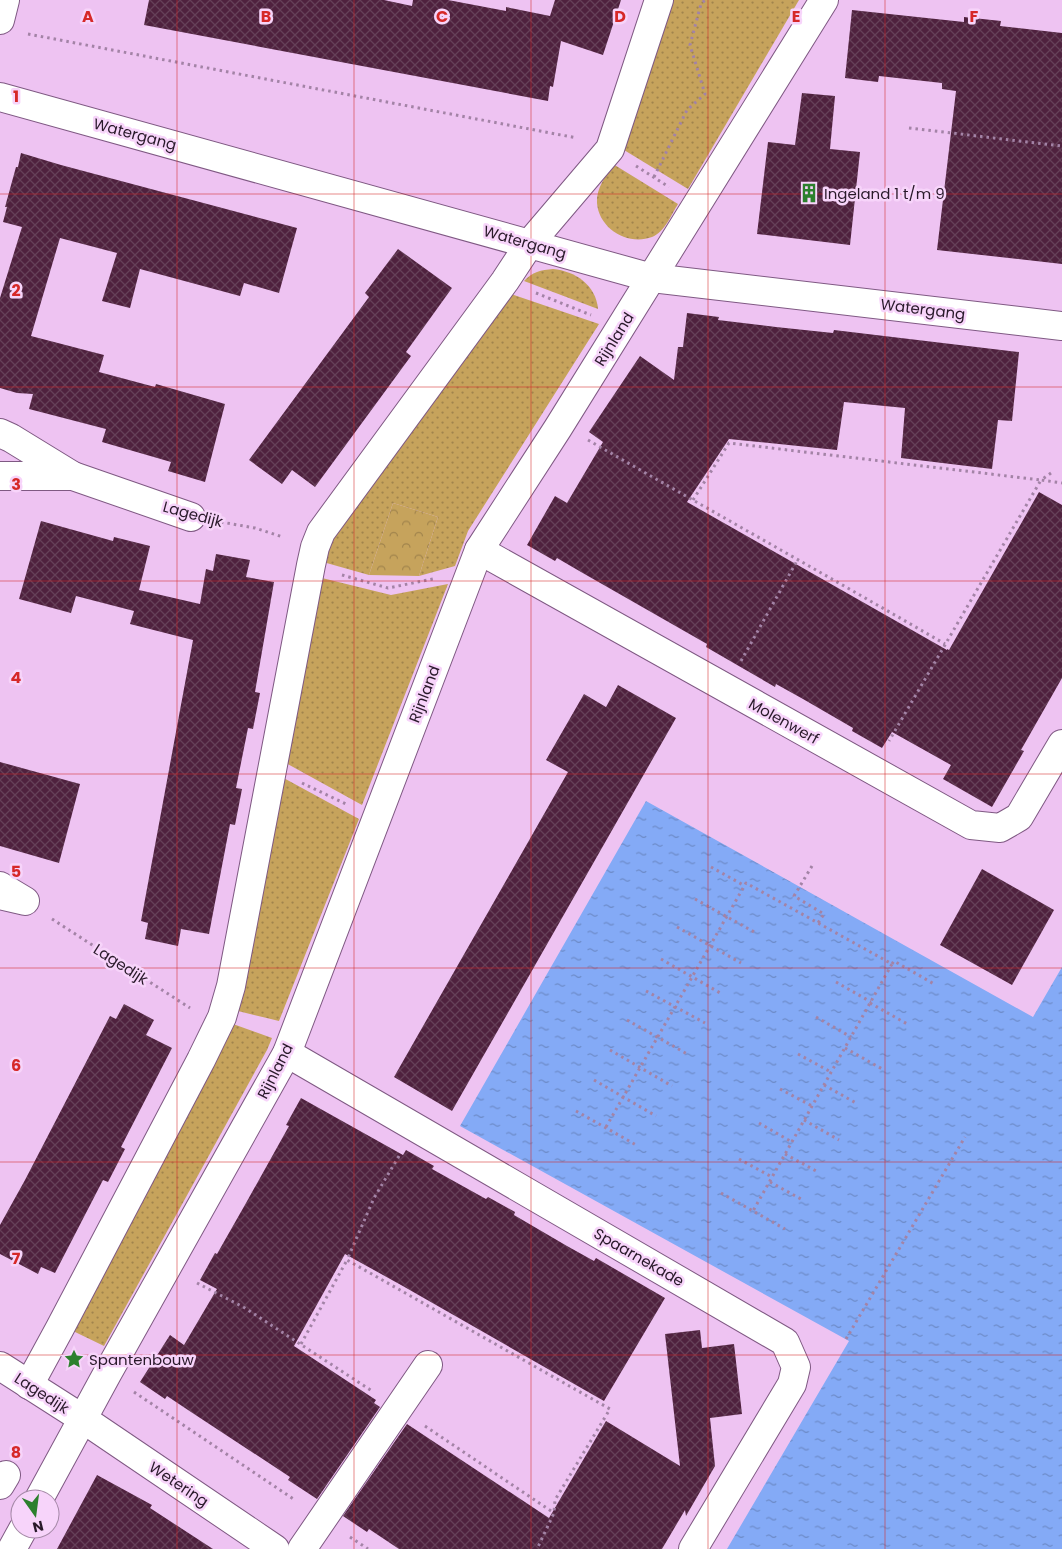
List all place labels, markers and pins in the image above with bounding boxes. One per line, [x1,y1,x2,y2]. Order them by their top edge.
building icon: Ingeland 1 t/m 9 [798,182,820,204]
place label: Ingeland 1 t/m 9 [824,183,945,204]
place icon: Spantenbouw [63,1348,85,1370]
place label: Spantenbouw [89,1349,194,1370]

